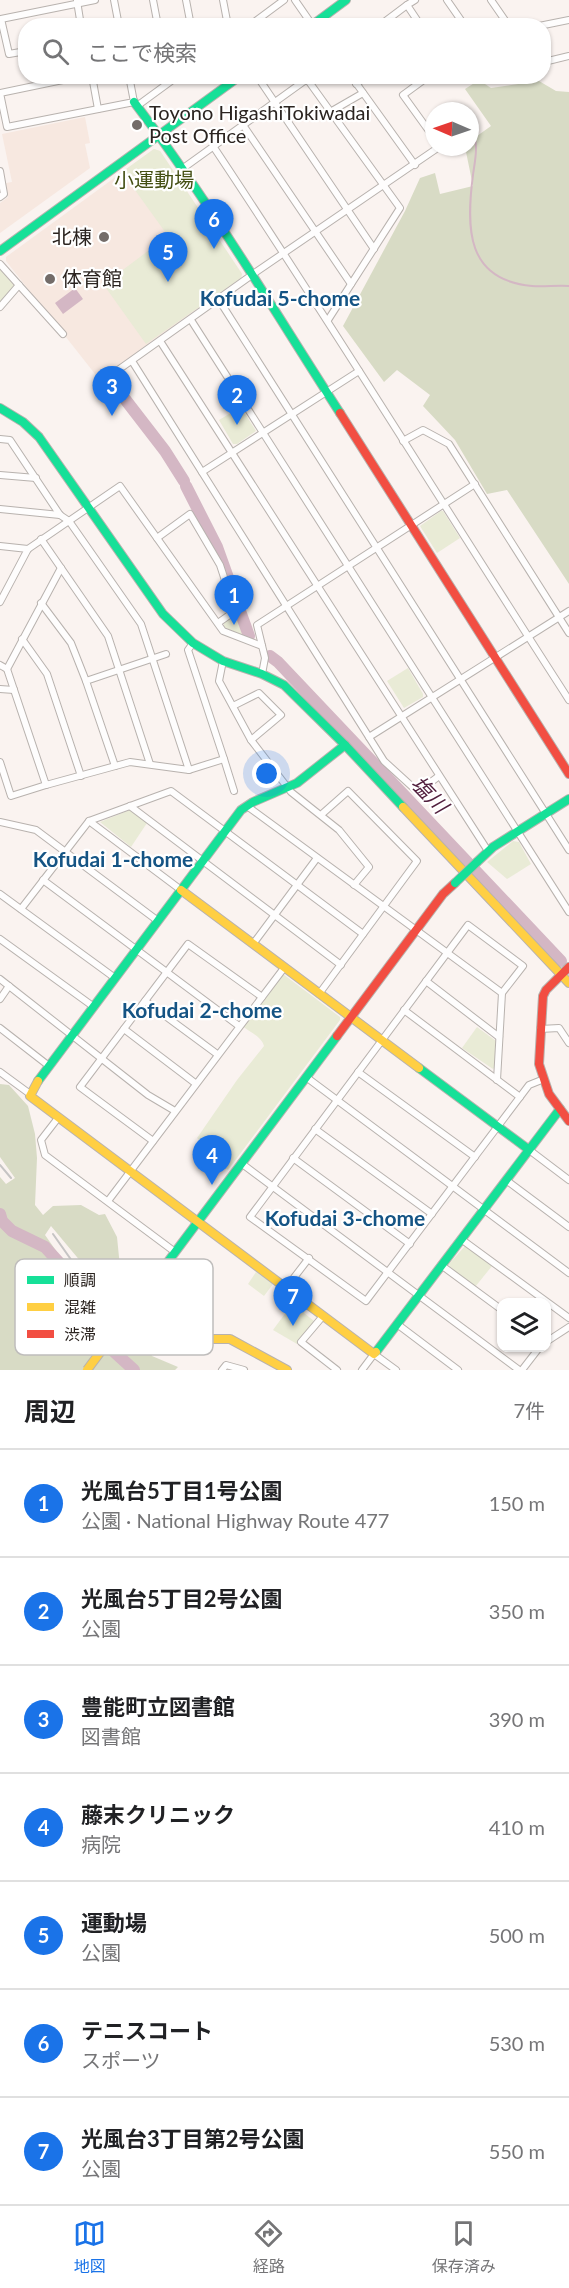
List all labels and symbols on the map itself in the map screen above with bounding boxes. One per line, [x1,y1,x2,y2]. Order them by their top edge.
place label: Toyono HigashiTokiwadai Post Office [149,100,370,147]
north arrow [425,102,479,156]
marker: Toyono HigashiTokiwadai Post Office [130,118,144,132]
park label: 小運動場 [114,167,194,191]
pin: 6 [194,200,234,249]
place label: 北棟 [52,224,92,248]
marker: 北棟 [97,230,111,244]
pin: 5 [148,232,188,282]
place label: 体育館 [62,266,122,290]
marker: 体育館 [43,272,57,286]
district label: Kofudai 5-chome [200,285,360,310]
pin: 3 [92,366,132,416]
pin: 2 [218,376,256,425]
pin: 1 [214,576,254,625]
your location [252,759,281,788]
water label: 塩川 [406,770,455,819]
district label: Kofudai 1-chome [33,846,193,871]
district label: Kofudai 2-chome [122,997,282,1022]
pin: 4 [192,1136,232,1185]
district label: Kofudai 3-chome [265,1205,425,1230]
legend [15,1259,213,1355]
text: 順調 [64,1270,96,1289]
pin: 7 [274,1276,312,1326]
text: 混雑 [64,1297,96,1316]
text: 渋滞 [64,1324,96,1343]

